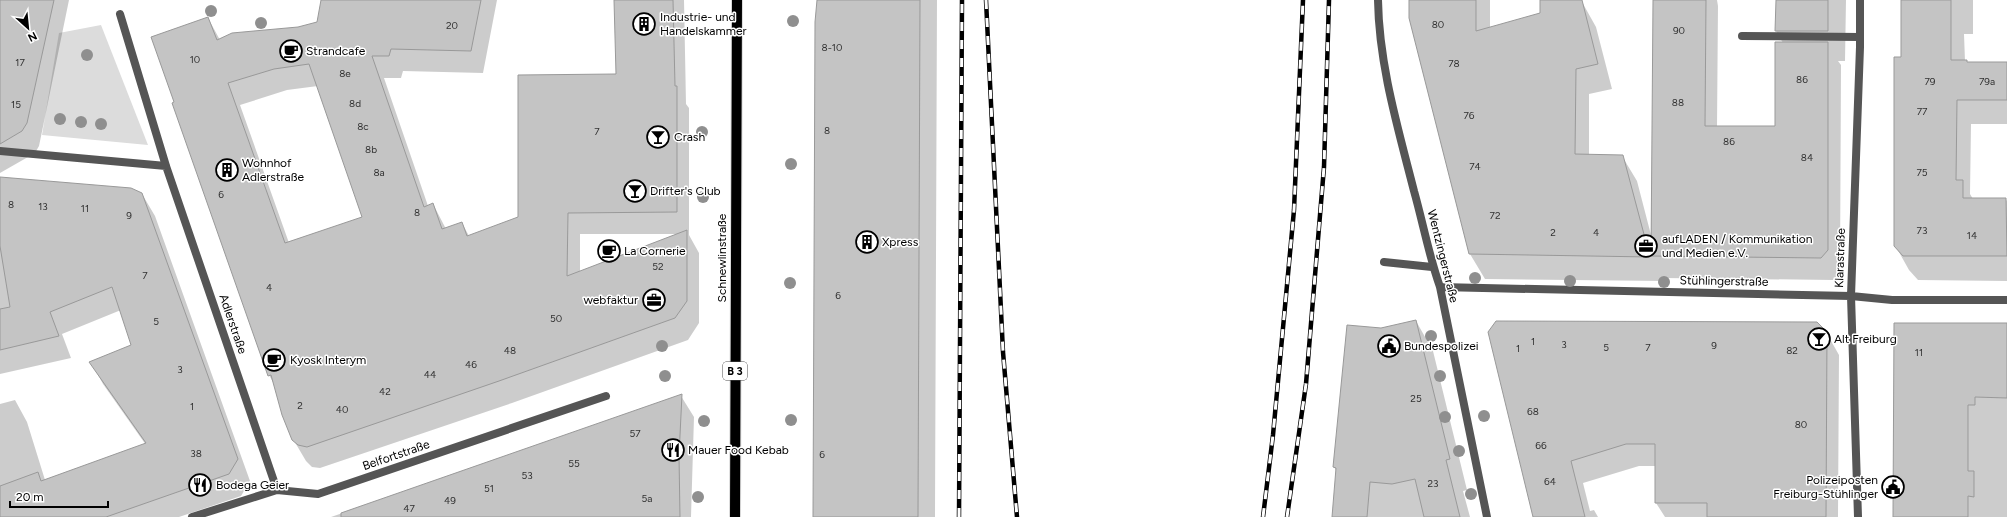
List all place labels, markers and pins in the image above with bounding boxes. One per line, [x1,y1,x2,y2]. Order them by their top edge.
place label: Industrie- und Handelskammer [660,10,747,38]
building icon: Industrie- und Handelskammer [631,11,657,37]
cafe icon: Strandcafe [278,38,304,64]
place label: Strandcafe [306,44,366,58]
bar icon: Crash [645,124,671,150]
place label: Crash [674,130,705,144]
place label: Wohnhof Adlerstraße [242,156,304,184]
building icon: Wohnhof Adlerstraße [214,157,240,183]
bar icon: Drifter's Club [622,178,648,204]
place label: Drifter's Club [650,184,721,198]
building icon: Xpress [854,229,880,255]
place label: aufLADEN / Kommunikation und Medien e.V. [1662,232,1813,260]
office icon: aufLADEN / Kommunikation und Medien e.V. [1633,233,1659,259]
place label: Xpress [882,235,919,249]
cafe icon: La Cornerie [596,238,622,264]
place label: La Cornerie [624,244,686,258]
office icon: webfaktur [641,287,667,313]
place label: webfaktur [584,293,638,307]
bar icon: Alt Freiburg [1806,326,1832,352]
place label: Alt Freiburg [1834,332,1897,346]
public building icon: Bundespolizei [1376,333,1402,359]
place label: Bundespolizei [1404,339,1479,353]
cafe icon: Kyosk Interym [261,347,287,373]
place label: Kyosk Interym [290,353,366,367]
restaurant icon: Mauer Food Kebab [660,437,686,463]
place label: Mauer Food Kebab [688,443,789,457]
restaurant icon: Bodega Geier [187,472,213,498]
place label: Polizeiposten Freiburg-Stühlinger [1773,473,1878,501]
public building icon: Polizeiposten Freiburg-Stühlinger [1880,474,1906,500]
place label: Bodega Geier [216,478,289,492]

